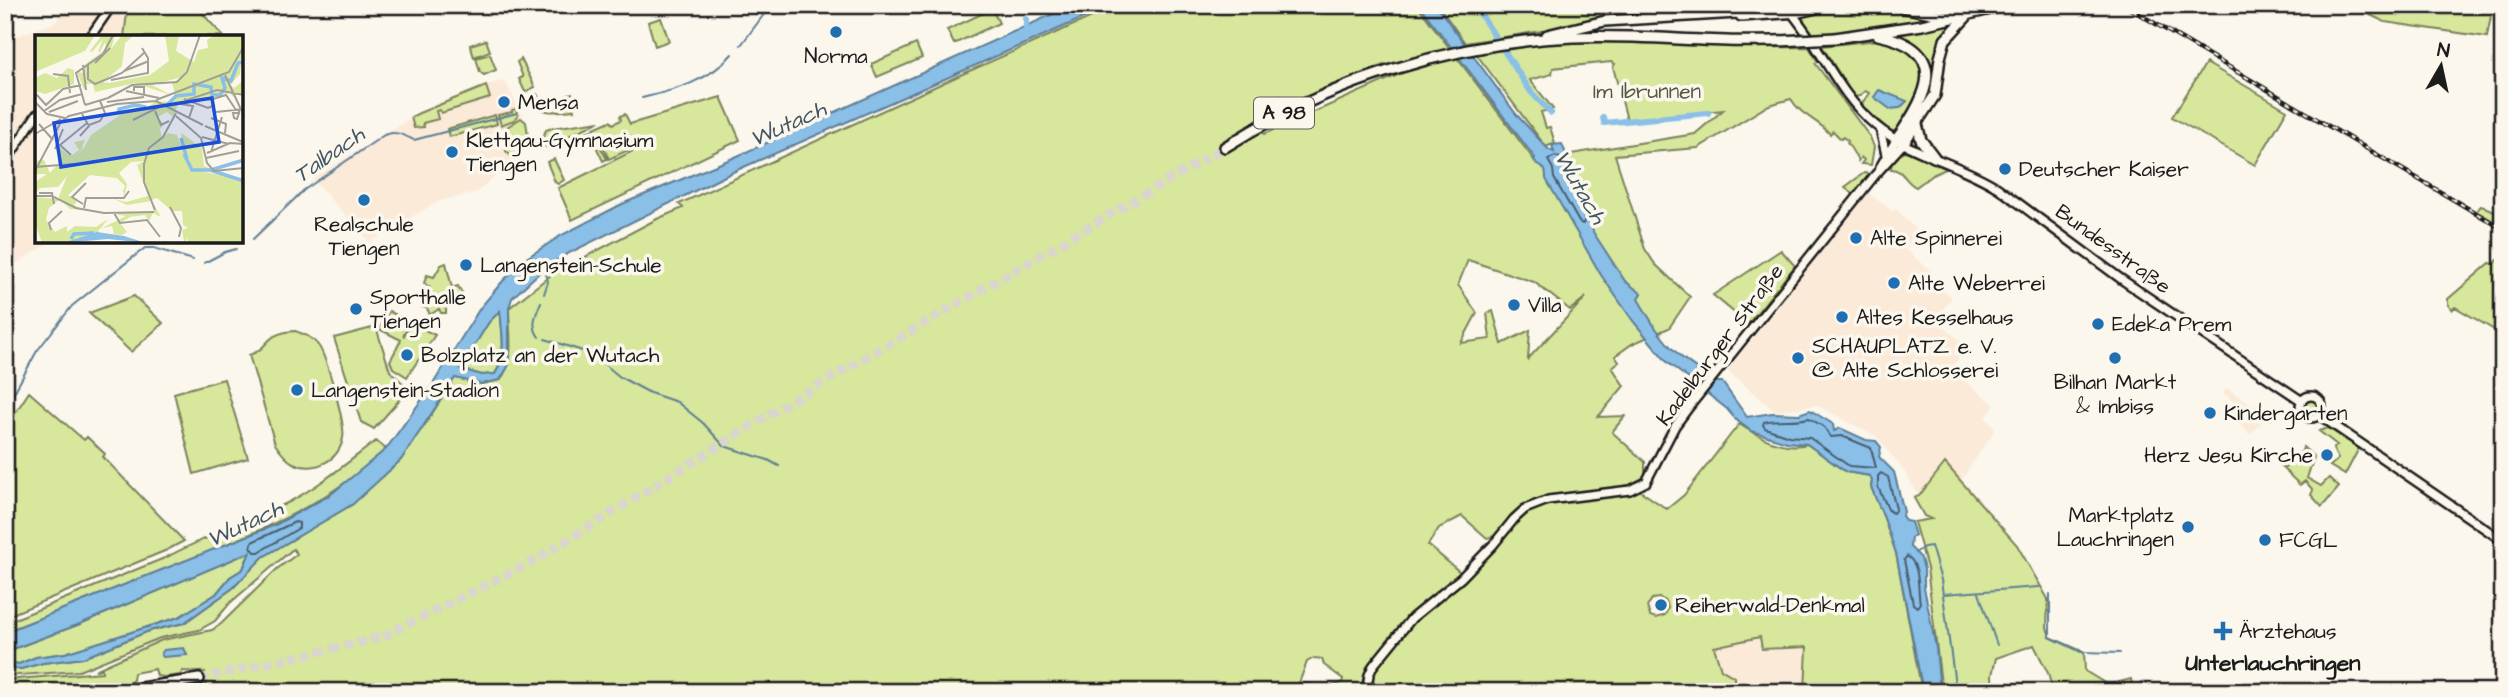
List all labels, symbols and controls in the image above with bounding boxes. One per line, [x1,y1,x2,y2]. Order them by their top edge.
marker: Norma [828,24,844,40]
north arrow [2406,32,2476,102]
inset map [35,35,243,243]
text: N [2435,36,2452,65]
place label: Norma [804,42,868,71]
park label: Im Ibrunnen [1593,77,1701,106]
place label: Mensa [518,88,579,117]
water label: Wutach [745,92,833,155]
marker: Mensa [496,94,512,110]
road number: A 98 [1254,97,1314,128]
water label: Talbach [287,118,372,191]
place label: Klettgau-Gymnasium Tiengen [466,126,654,181]
marker: Klettgau-Gymnasium Tiengen [444,144,460,160]
water label: Wutach [1546,144,1615,231]
place label: Deutscher Kaiser [2019,155,2189,184]
marker: Deutscher Kaiser [1997,161,2013,177]
marker: Realschule Tiengen [356,192,372,208]
street label: Bundesstraße [2049,197,2177,301]
place label: Realschule Tiengen [314,210,414,265]
place label: Alte Spinnerei [1870,224,2002,254]
marker: Alte Spinnerei [1848,230,1864,246]
place label: Langenstein-Schule [480,251,662,282]
marker: Langenstein-Schule [458,257,474,273]
street label: Kadelburger Straße [1650,258,1792,433]
place label: Alte Weberrei [1908,269,2045,298]
marker: Alte Weberrei [1886,275,1902,291]
place label: Sporthalle Tiengen [370,283,466,338]
place label: Villa [1528,291,1562,320]
marker: Villa [1506,297,1522,313]
marker: Sporthalle Tiengen [348,301,364,317]
place label: Altes Kesselhaus [1856,303,2014,332]
marker: Altes Kesselhaus [1834,309,1850,325]
place label: Edeka Prem [2112,310,2232,339]
marker: Edeka Prem [2090,316,2106,332]
place label: SCHAUPLATZ e. V. @ Alte Schlosserei [1812,332,1998,385]
place label: Bolzplatz an der Wutach [421,341,660,371]
marker: Bolzplatz an der Wutach [399,347,415,363]
marker: SCHAUPLATZ e. V. @ Alte Schlosserei [1790,350,1806,366]
marker: Bilhan Markt & Imbiss [2107,350,2123,366]
place label: Bilhan Markt & Imbiss [2054,368,2177,421]
place label: Langenstein-Stadion [311,376,499,407]
marker: Langenstein-Stadion [289,382,305,398]
place label: Kindergarten [2224,399,2348,430]
marker: Kindergarten [2202,405,2218,421]
place label: Herz Jesu Kirche [2144,441,2313,470]
marker: Herz Jesu Kirche [2319,447,2335,463]
water label: Wutach [202,492,290,555]
place label: Marktplatz Lauchringen [2056,501,2175,556]
marker: Marktplatz Lauchringen [2180,519,2196,535]
place label: FCGL [2279,526,2338,555]
marker: FCGL [2257,532,2273,548]
place label: Reiherwald-Denkmal [1675,591,1865,620]
marker: Reiherwald-Denkmal [1653,597,1669,613]
place label: Ärztehaus [2239,617,2337,646]
marker: Ärztehaus [2213,621,2233,641]
district label: Unterlauchringen [2185,647,2361,680]

